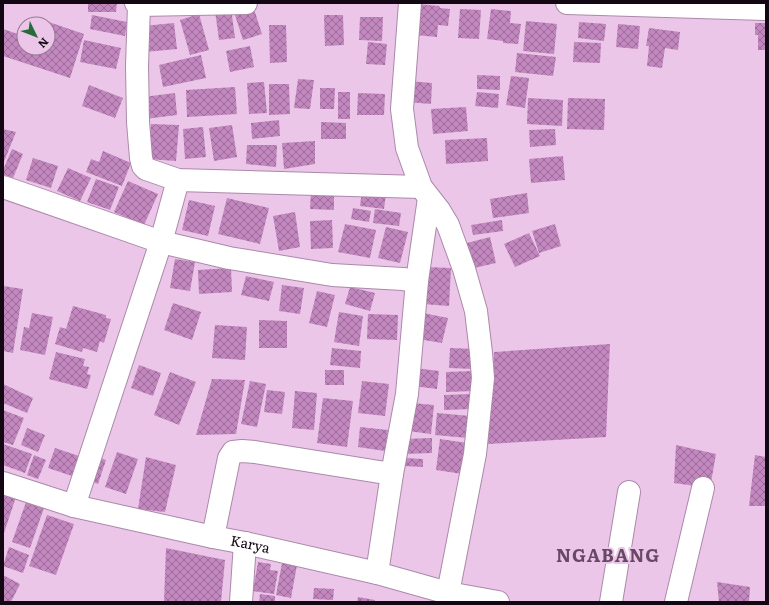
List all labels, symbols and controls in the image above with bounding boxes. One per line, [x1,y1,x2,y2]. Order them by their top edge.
north arrow [16,16,56,56]
text: N [35,35,53,52]
street label: Karya [229,530,273,557]
district label: NGABANG [556,541,660,568]

